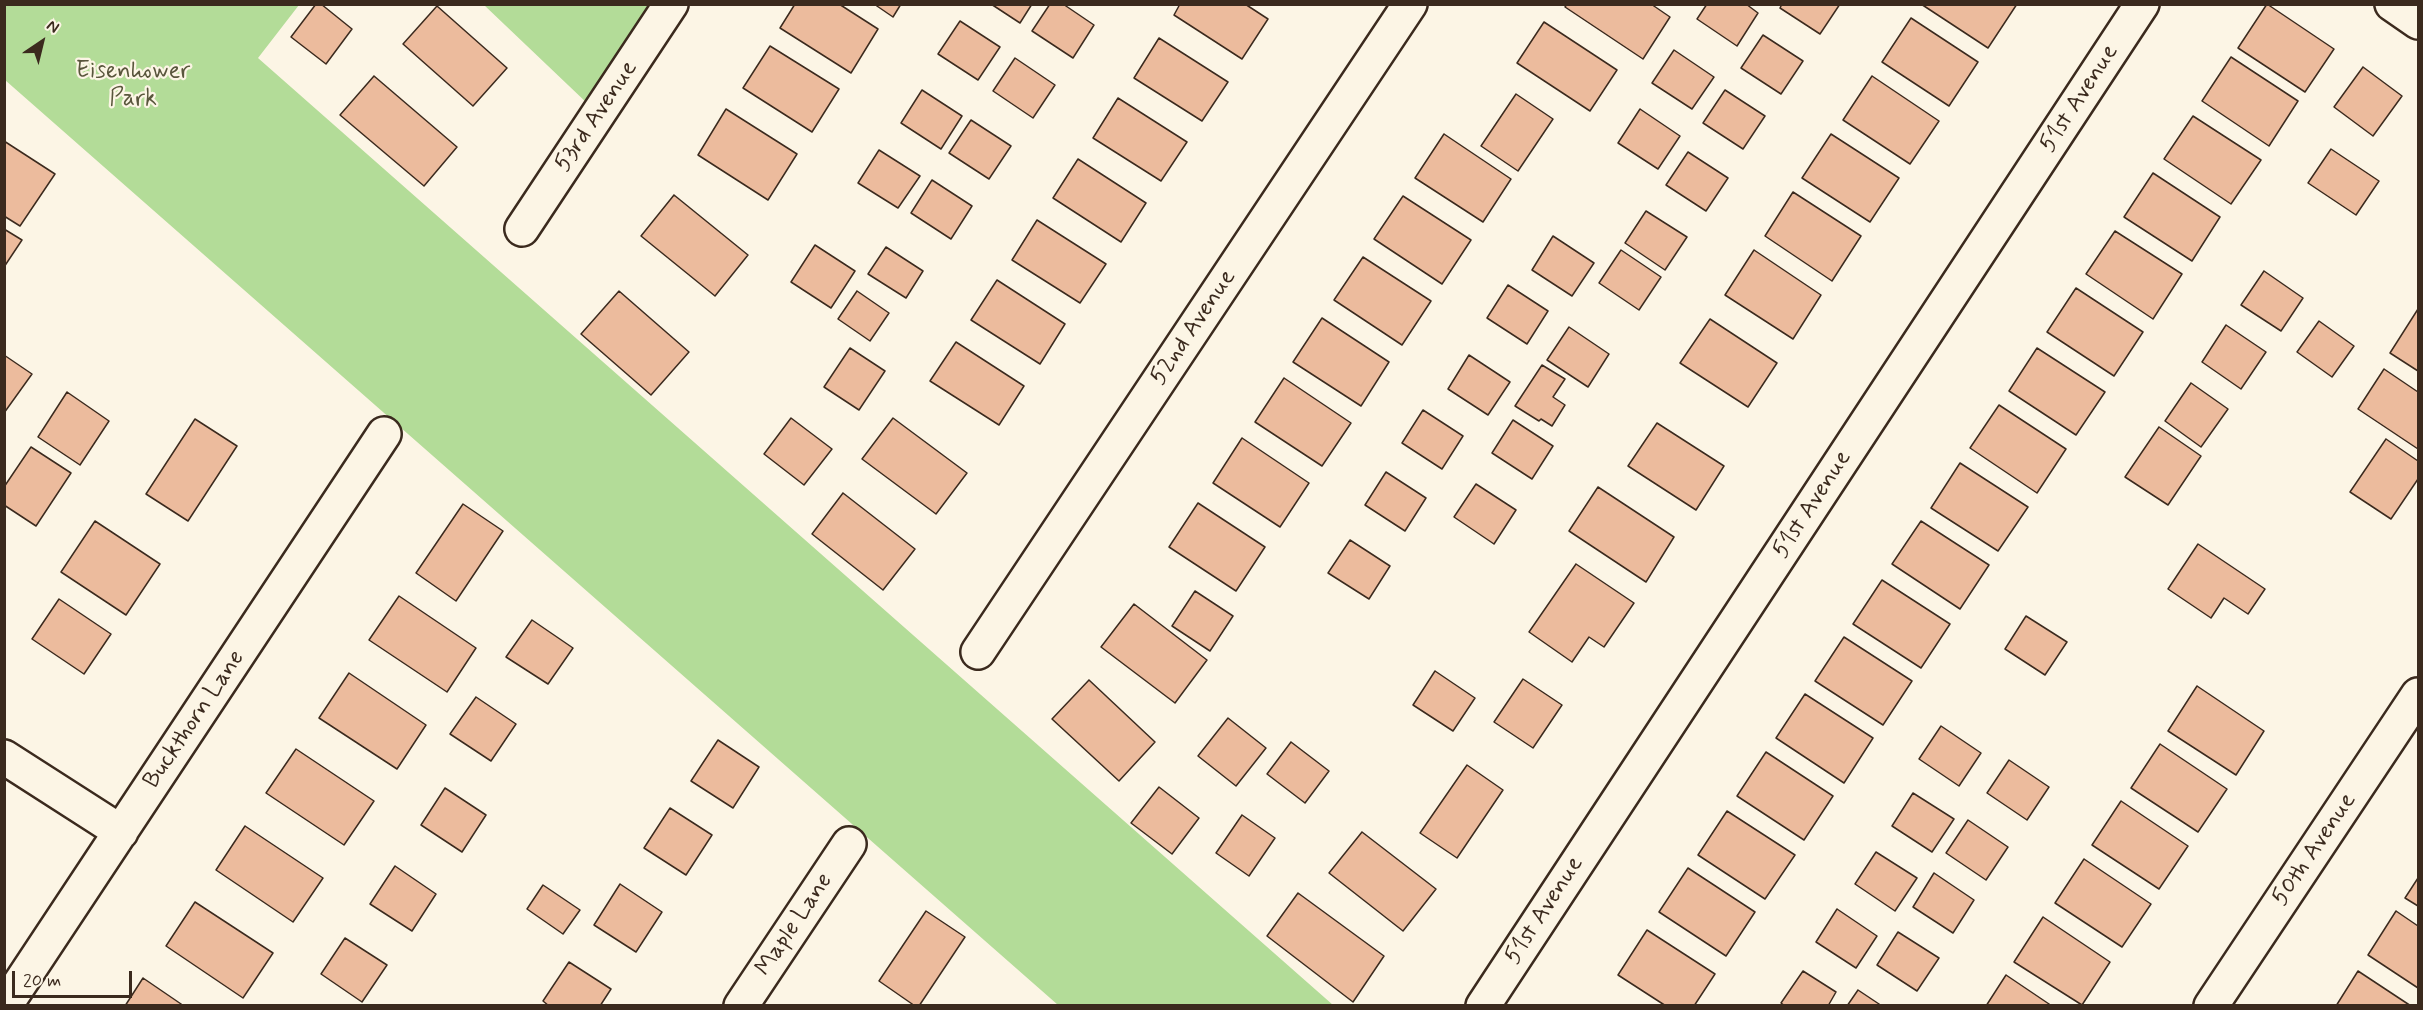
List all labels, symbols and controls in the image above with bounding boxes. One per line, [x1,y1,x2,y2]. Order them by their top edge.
north arrow [12,12,72,72]
text: N [42,15,63,39]
street label: 51st Avenue [2034,40,2126,158]
street label: 53rd Avenue [549,56,645,178]
park label: Eisenhower Park [76,58,190,114]
street label: 52nd Avenue [1145,265,1243,391]
street label: 51st Avenue [1767,446,1859,564]
street label: Buckthorn Lane [138,645,252,795]
street label: 50th Avenue [2267,788,2363,912]
street label: 51st Avenue [1499,852,1591,970]
street label: Maple Lane [750,868,840,982]
scale bar [15,959,135,997]
text: 20 m [23,969,61,993]

